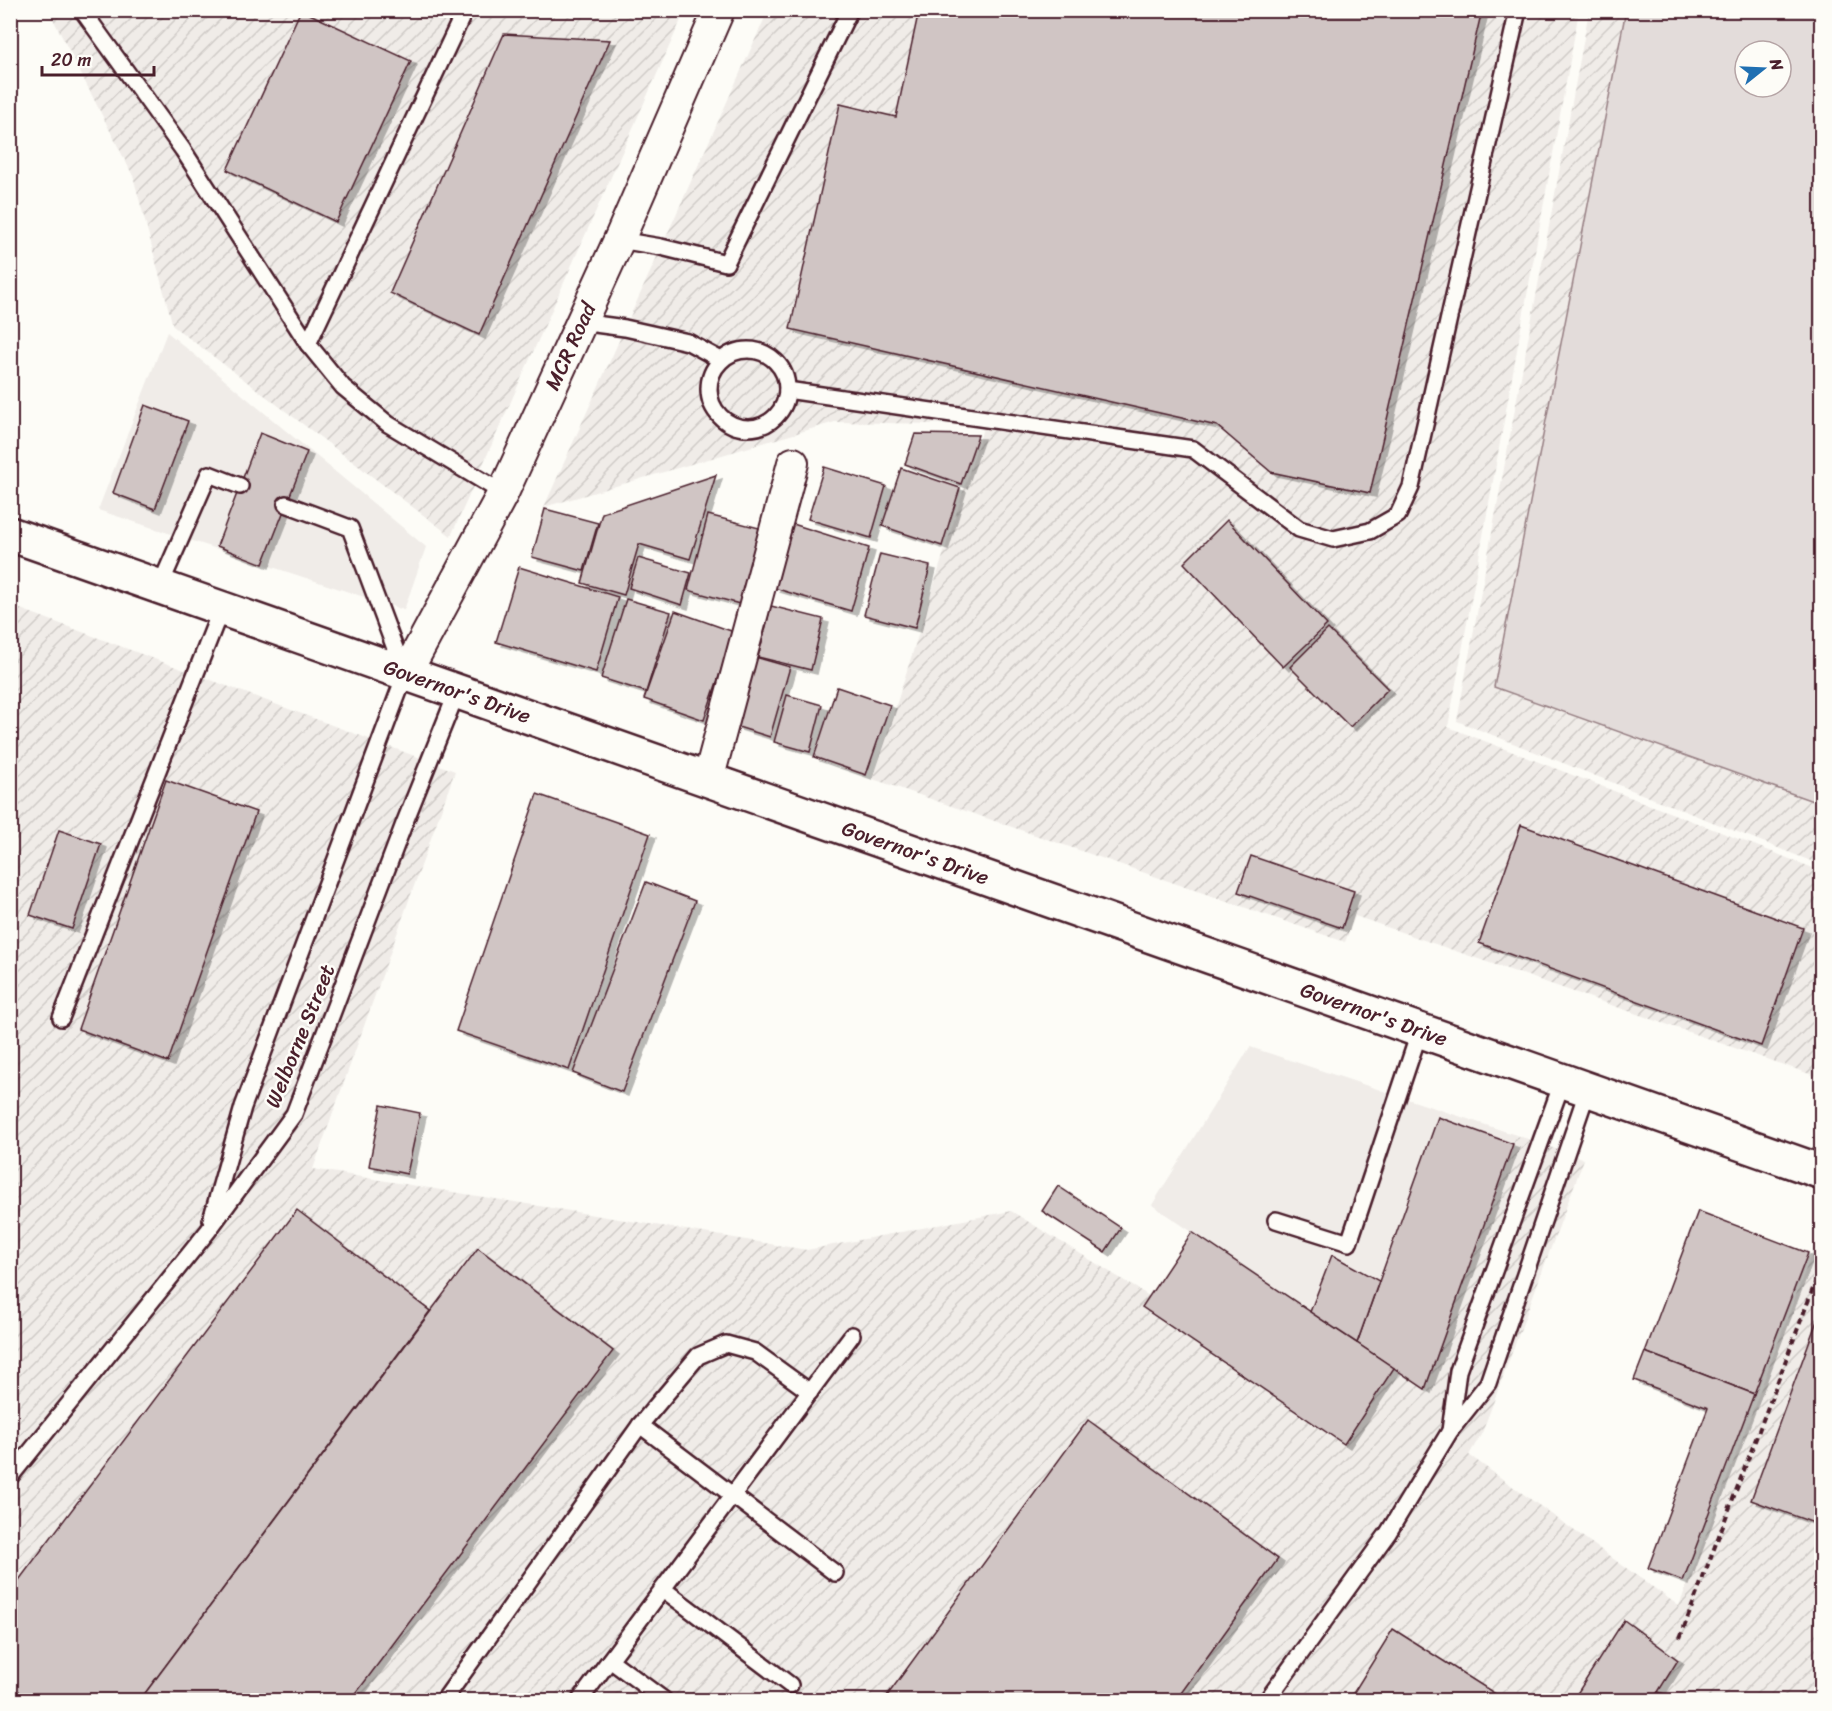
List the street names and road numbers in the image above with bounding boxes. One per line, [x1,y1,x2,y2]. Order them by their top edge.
street label: MCR Road [534,294,608,397]
street label: Governor's Drive [378,648,536,735]
street label: Governor's Drive [837,809,995,896]
street label: Welborne Street [254,958,346,1114]
street label: Governor's Drive [1295,971,1453,1058]

